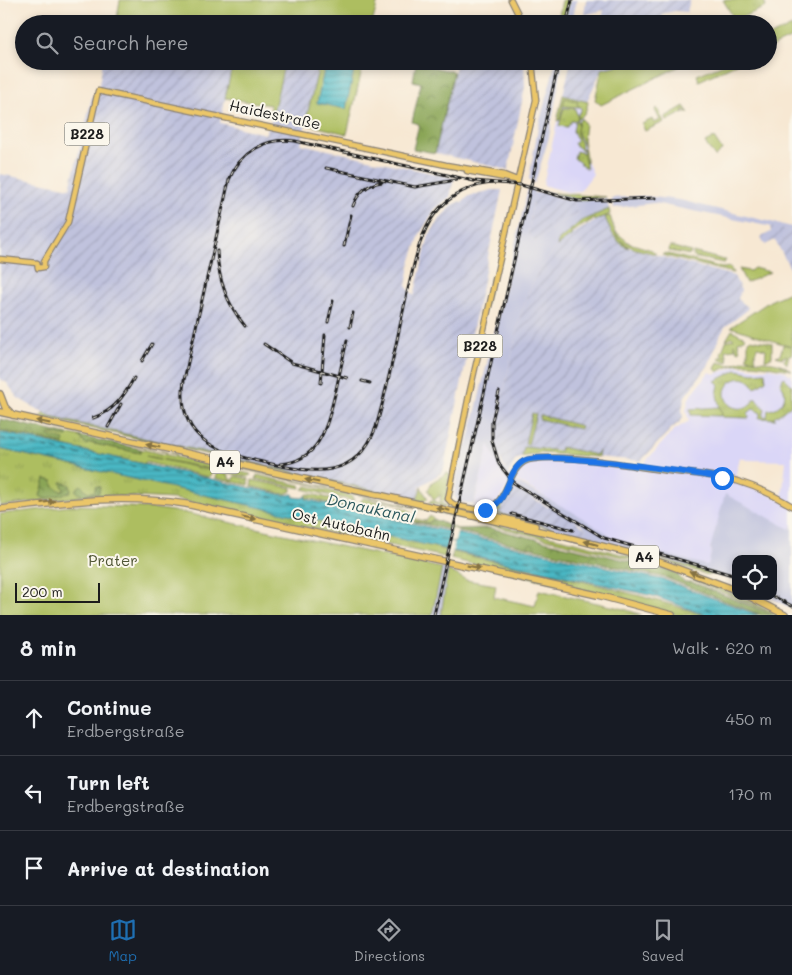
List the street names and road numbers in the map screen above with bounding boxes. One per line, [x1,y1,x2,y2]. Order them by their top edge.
street label: Haidestraße [228,95,323,133]
road number: B228 [64,122,110,146]
road number: B228 [458,334,502,358]
road number: A4 [210,451,240,474]
street label: Ost Autobahn [290,503,392,545]
road number: A4 [629,546,659,568]

